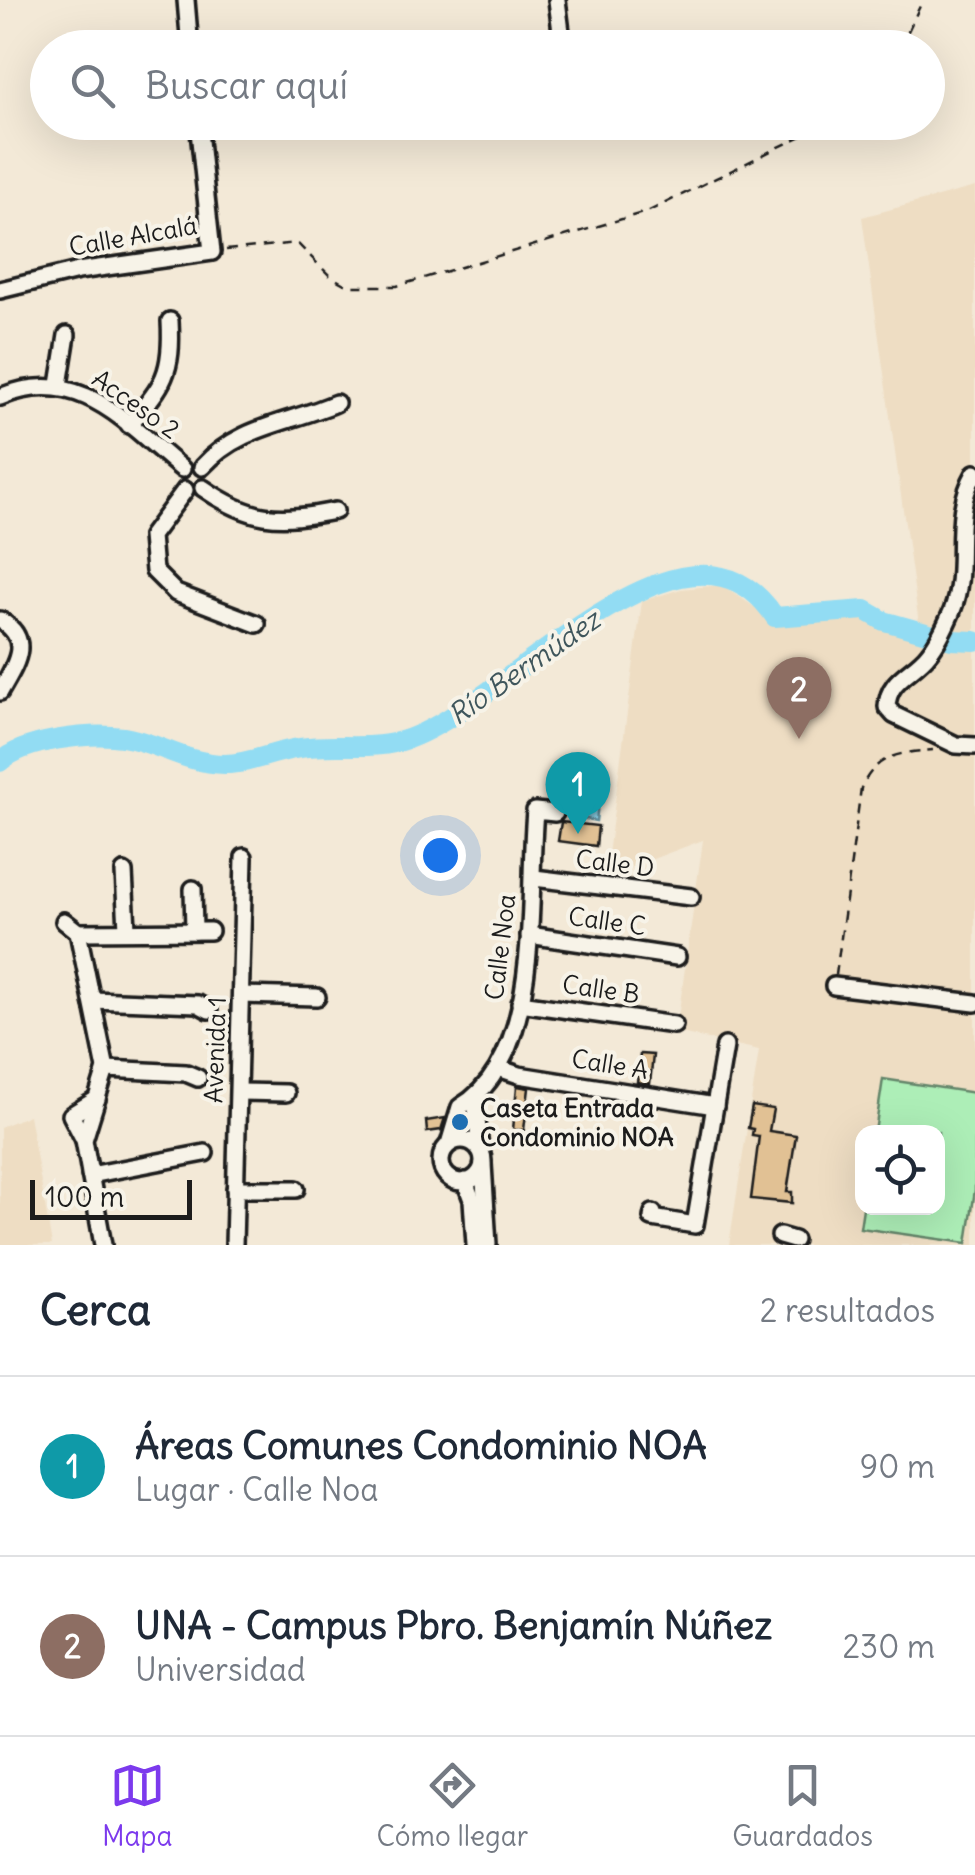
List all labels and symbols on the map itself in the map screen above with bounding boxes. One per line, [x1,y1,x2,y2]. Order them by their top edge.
street label: Calle Alcalá [66,209,200,263]
street label: Acceso 2 [86,362,186,446]
water label: Río Bermúdez [441,600,609,732]
pin: 2 [766,656,832,739]
pin: 1 [546,752,610,834]
your location [415,830,466,881]
street label: Calle D [574,842,656,884]
street label: Calle Noa [478,892,522,1002]
street label: Calle C [566,900,648,942]
street label: Calle B [560,968,642,1010]
street label: Avenida 1 [197,996,233,1104]
street label: Calle A [569,1042,651,1086]
place label: Caseta Entrada Condominio NOA [480,1092,674,1153]
marker: Caseta Entrada Condominio NOA [449,1111,471,1133]
scale bar [30,1175,192,1220]

